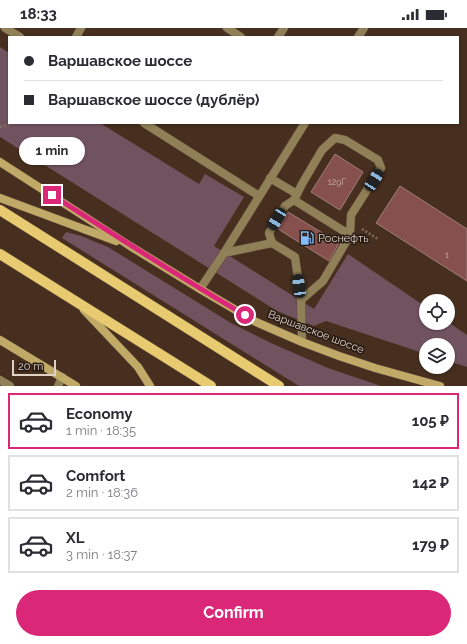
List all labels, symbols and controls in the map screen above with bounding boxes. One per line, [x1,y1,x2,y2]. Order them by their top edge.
text: 18:33 [20,5,57,23]
text: Варшавское шоссе [48,52,192,70]
text: Варшавское шоссе (дублёр) [48,91,259,109]
callout: 1 min [19,137,85,165]
text: 1 min [36,143,68,158]
car [362,167,386,193]
house number: 129Г [328,177,347,187]
route end [43,186,61,204]
car [266,206,288,232]
fuel station icon: Роснефть [299,230,315,246]
place label: Роснефть [318,232,369,245]
house number: 1 [445,250,449,260]
car [291,273,307,299]
map controls [419,294,455,374]
button: locate [419,294,455,330]
route start [236,306,254,324]
street label: Варшавское шоссе [266,308,366,356]
button: layers [419,338,455,374]
scale bar [12,358,56,377]
text: 20 m [18,360,43,373]
icon: car [18,403,54,439]
text: Economy [66,405,133,423]
text: 105 ₽ [412,412,449,430]
text: 1 min · 18:35 [66,423,136,438]
icon: car [18,465,54,501]
text: Comfort [66,467,125,485]
text: 142 ₽ [412,474,449,492]
text: 2 min · 18:36 [66,485,138,500]
icon: car [18,527,54,563]
text: XL [66,529,84,547]
text: 179 ₽ [412,536,449,554]
text: 3 min · 18:37 [66,547,137,562]
button: Confirm [16,590,451,636]

